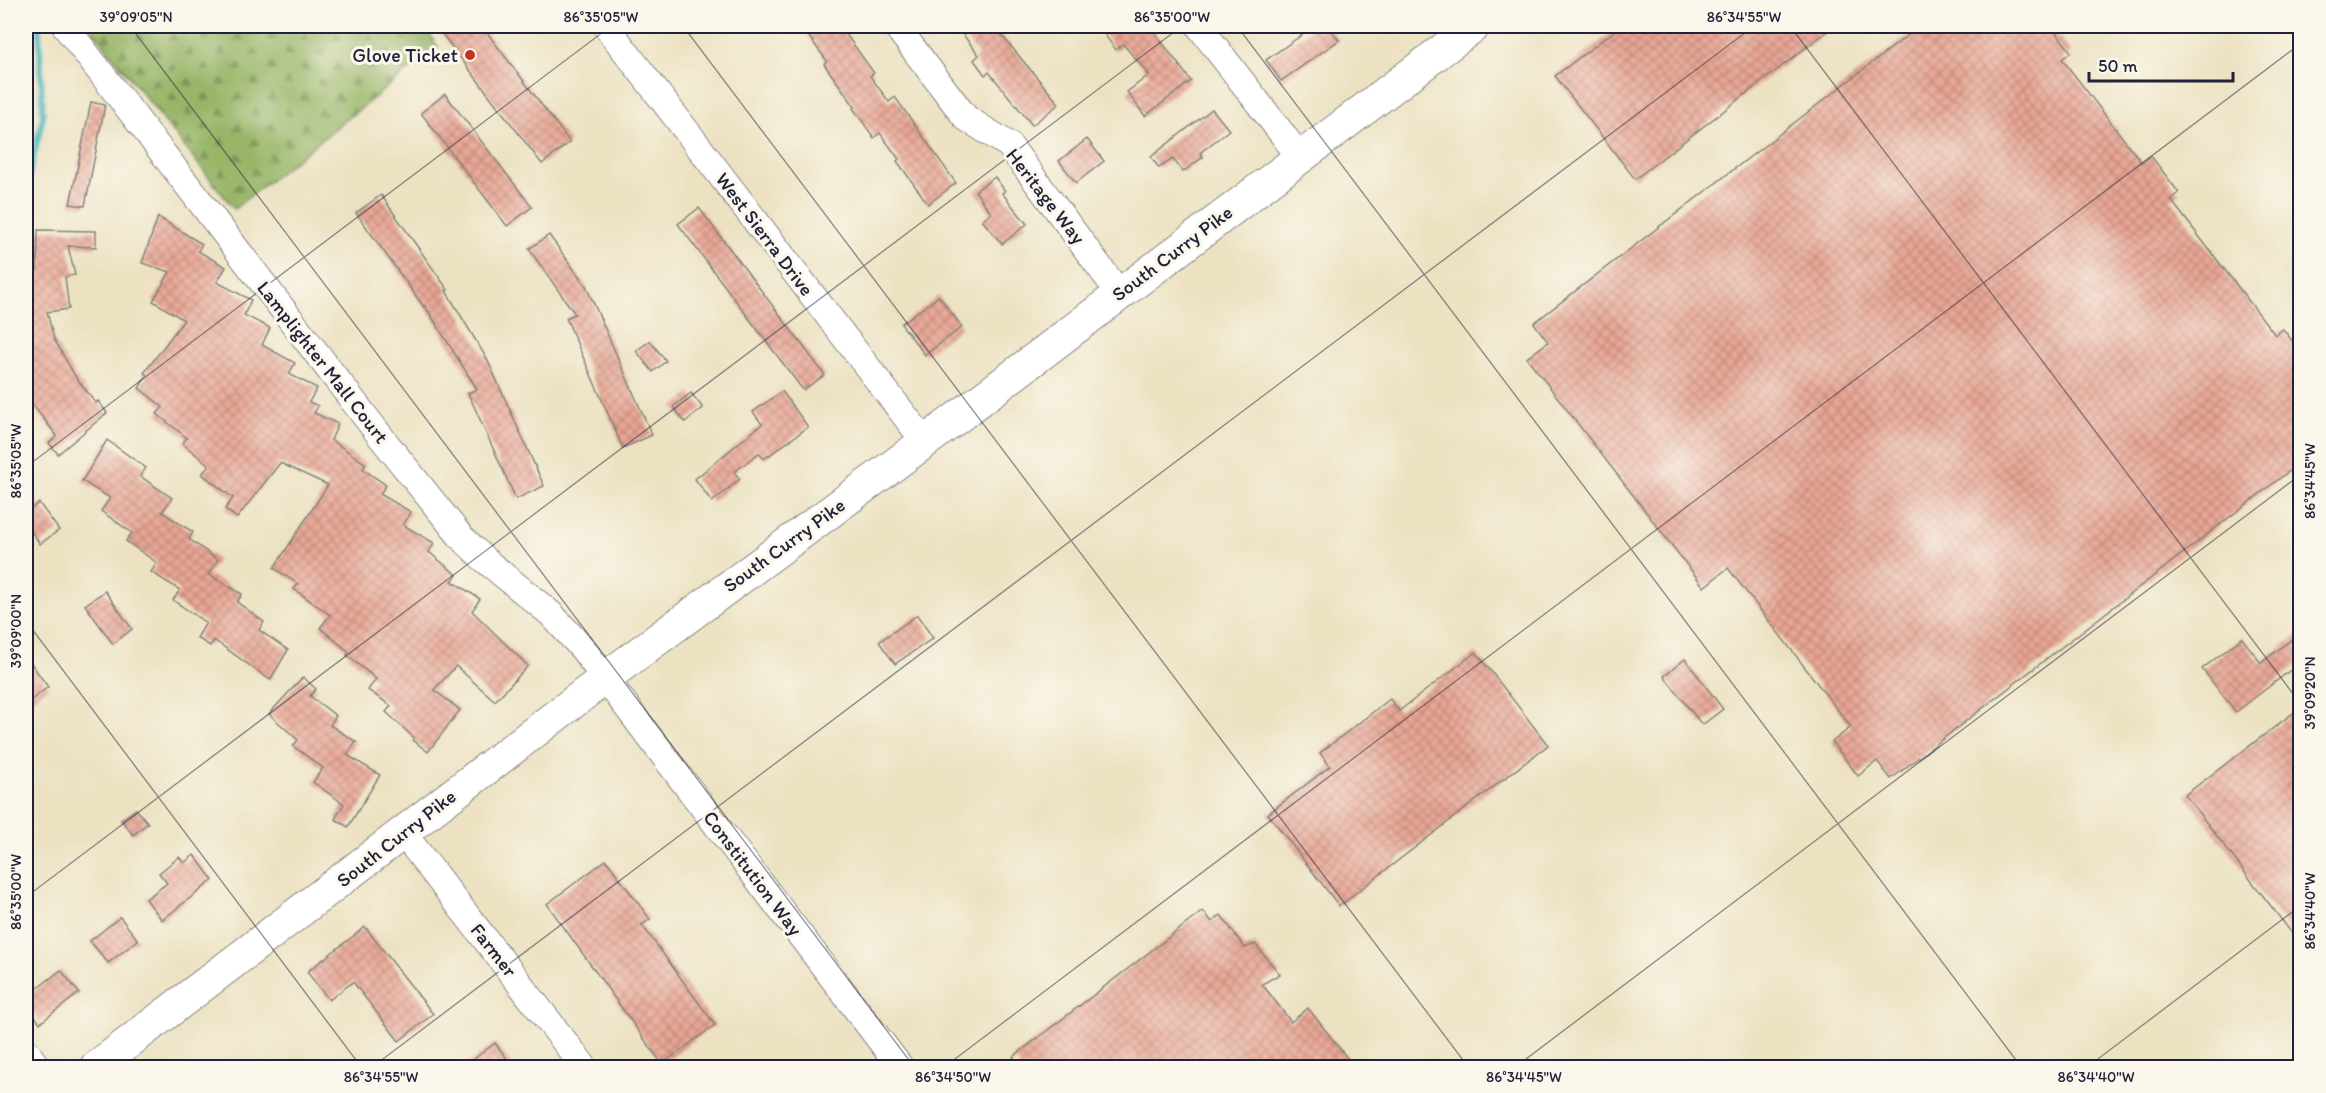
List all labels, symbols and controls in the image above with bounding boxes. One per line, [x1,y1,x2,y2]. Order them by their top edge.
text: 39°09'05"N [99,8,173,26]
text: 86°35'05"W [564,8,639,26]
text: 86°35'00"W [1134,8,1210,26]
text: 86°34'55"W [1707,8,1781,26]
place label: Glove Ticket [352,43,459,67]
scale bar [2089,45,2233,83]
marker: Glove Ticket [463,48,477,62]
text: 50 m [2098,55,2138,77]
street label: Heritage Way [1001,143,1091,249]
street label: West Sierra Drive [711,167,819,301]
street label: South Curry Pike [1107,200,1237,306]
street label: Lamplighter Mall Court [252,276,394,448]
text: 86°35'05"W [7,423,25,498]
text: 86°34'45"W [2301,443,2319,519]
street label: South Curry Pike [718,493,850,597]
text: 39°09'00"N [7,594,25,668]
text: 39°09'20"N [2301,656,2319,730]
street label: South Curry Pike [331,784,461,892]
street label: Constitution Way [698,806,808,941]
text: 86°35'00"W [7,854,25,930]
text: 86°34'40"W [2301,872,2319,950]
street label: Farmer [466,918,522,982]
text: 86°34'55"W [344,1068,418,1086]
text: 86°34'50"W [915,1068,991,1086]
text: 86°34'45"W [1486,1068,1562,1086]
text: 86°34'40"W [2057,1068,2135,1086]

